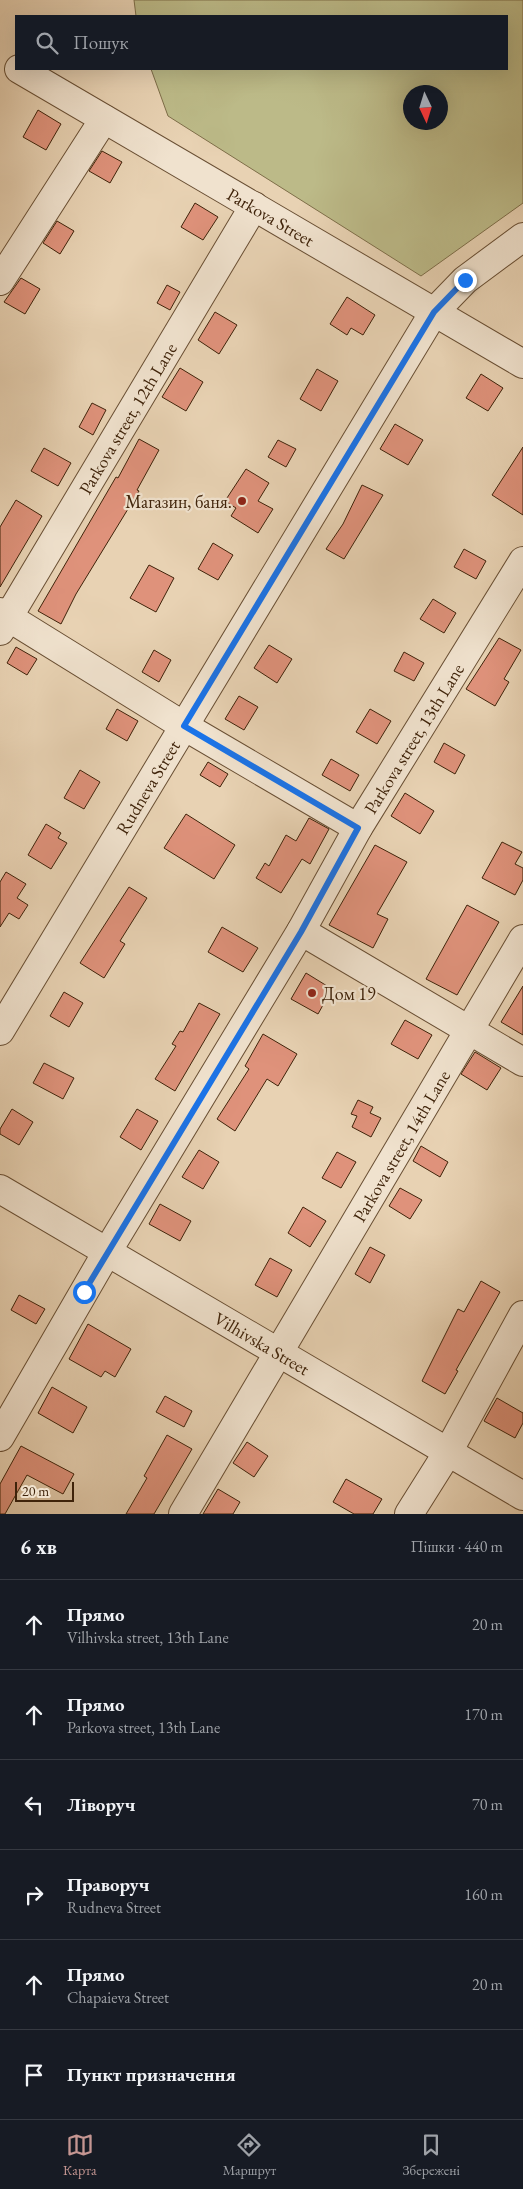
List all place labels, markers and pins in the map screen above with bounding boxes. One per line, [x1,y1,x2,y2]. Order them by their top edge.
place label: Магазин, баня. [125,490,232,513]
marker: Магазин, баня. [236,495,248,507]
place label: Дом 19 [322,982,376,1005]
marker: Дом 19 [306,987,318,999]

